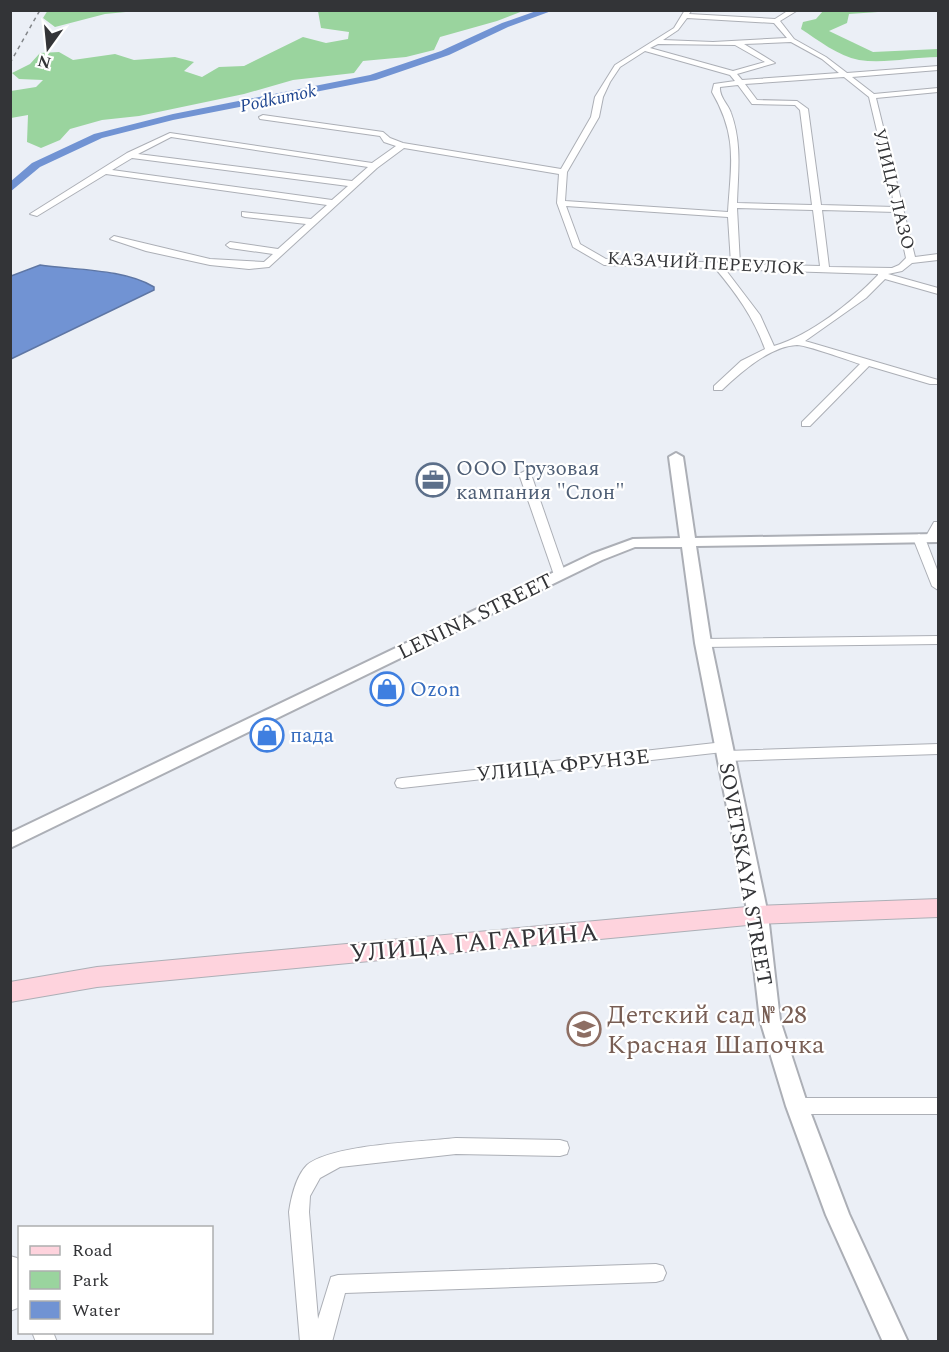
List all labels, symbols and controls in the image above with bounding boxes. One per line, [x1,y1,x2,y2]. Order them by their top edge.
north arrow [18,18,78,78]
text: N [35,48,54,75]
water label: Podkumok [237,77,320,120]
street label: УЛИЦА ЛАЗО [865,126,922,253]
street label: КАЗАЧИЙ ПЕРЕУЛОК [607,245,805,282]
place label: ООО Грузовая кампания "Слон" [456,453,625,509]
office icon: ООО Грузовая кампания "Слон" [415,462,451,498]
street label: LENINA STREET [392,565,559,668]
shop icon: Ozon [369,671,405,707]
place label: Ozon [410,674,460,706]
shop icon: пада [249,717,285,753]
place label: пада [290,720,335,752]
street label: УЛИЦА ФРУНЗЕ [475,741,651,791]
street label: SOVETSKAYA STREET [710,760,780,988]
street label: УЛИЦА ГАГАРИНА [348,912,600,974]
place label: Детский сад № 28 Красная Шапочка [607,995,825,1065]
school or university icon: Детский сад № 28 Красная Шапочка [566,1011,602,1047]
legend [18,1226,213,1334]
text: Road [72,1237,113,1264]
text: Park [72,1267,109,1294]
text: Water [72,1297,120,1324]

